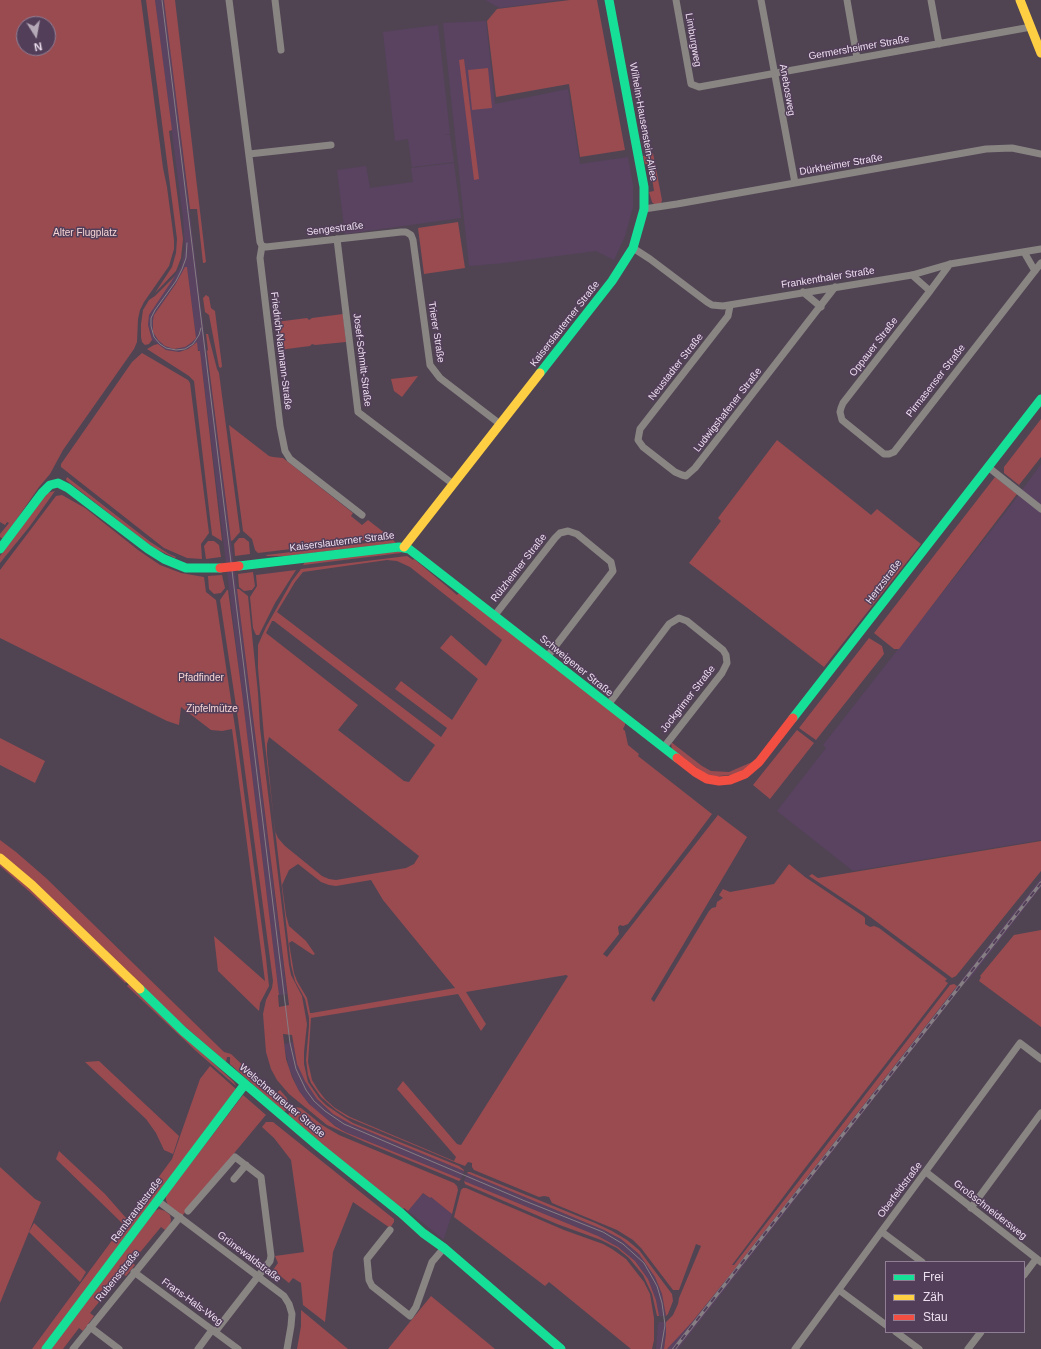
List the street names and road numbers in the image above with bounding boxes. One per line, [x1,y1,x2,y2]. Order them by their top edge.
street label: Limburgweg [682,12,704,68]
street label: Germersheimer Straße [808,33,910,63]
street label: Wilhelm-Hausenstein-Allee [627,62,659,182]
street label: Anebosweg [777,63,797,117]
street label: Dürkheimer Straße [798,152,884,178]
street label: Sengestraße [306,220,364,238]
street label: Frankenthaler Straße [780,265,876,291]
street label: Kaiserslauterner Straße [528,279,602,369]
street label: Friedrich-Naumann-Straße [268,291,294,411]
street label: Trierer Straße [425,301,447,363]
street label: Josef-Schmitt-Straße [350,313,374,407]
street label: Oppauer Straße [847,315,901,379]
street label: Neustadter Straße [646,331,706,403]
street label: Pirmasenser Straße [904,342,968,420]
street label: Ludwigshafener Straße [691,366,765,454]
street label: Kaiserslauterner Straße [289,530,395,554]
street label: Rülzheimer Straße [489,531,549,605]
street label: Hertzstraße [863,558,905,606]
street label: Schweigener Straße [537,633,615,699]
street label: Jockgrimer Straße [658,663,718,735]
street label: Welschneureuter Straße [237,1062,327,1140]
street label: Oberfeldstraße [875,1160,925,1220]
street label: Rembrandtstraße [109,1175,165,1245]
street label: Großschneidersweg [951,1178,1029,1242]
street label: Grünewaldstraße [215,1229,283,1285]
street label: Rubensstraße [94,1248,142,1304]
street label: Frans-Hals-Weg [159,1276,225,1328]

